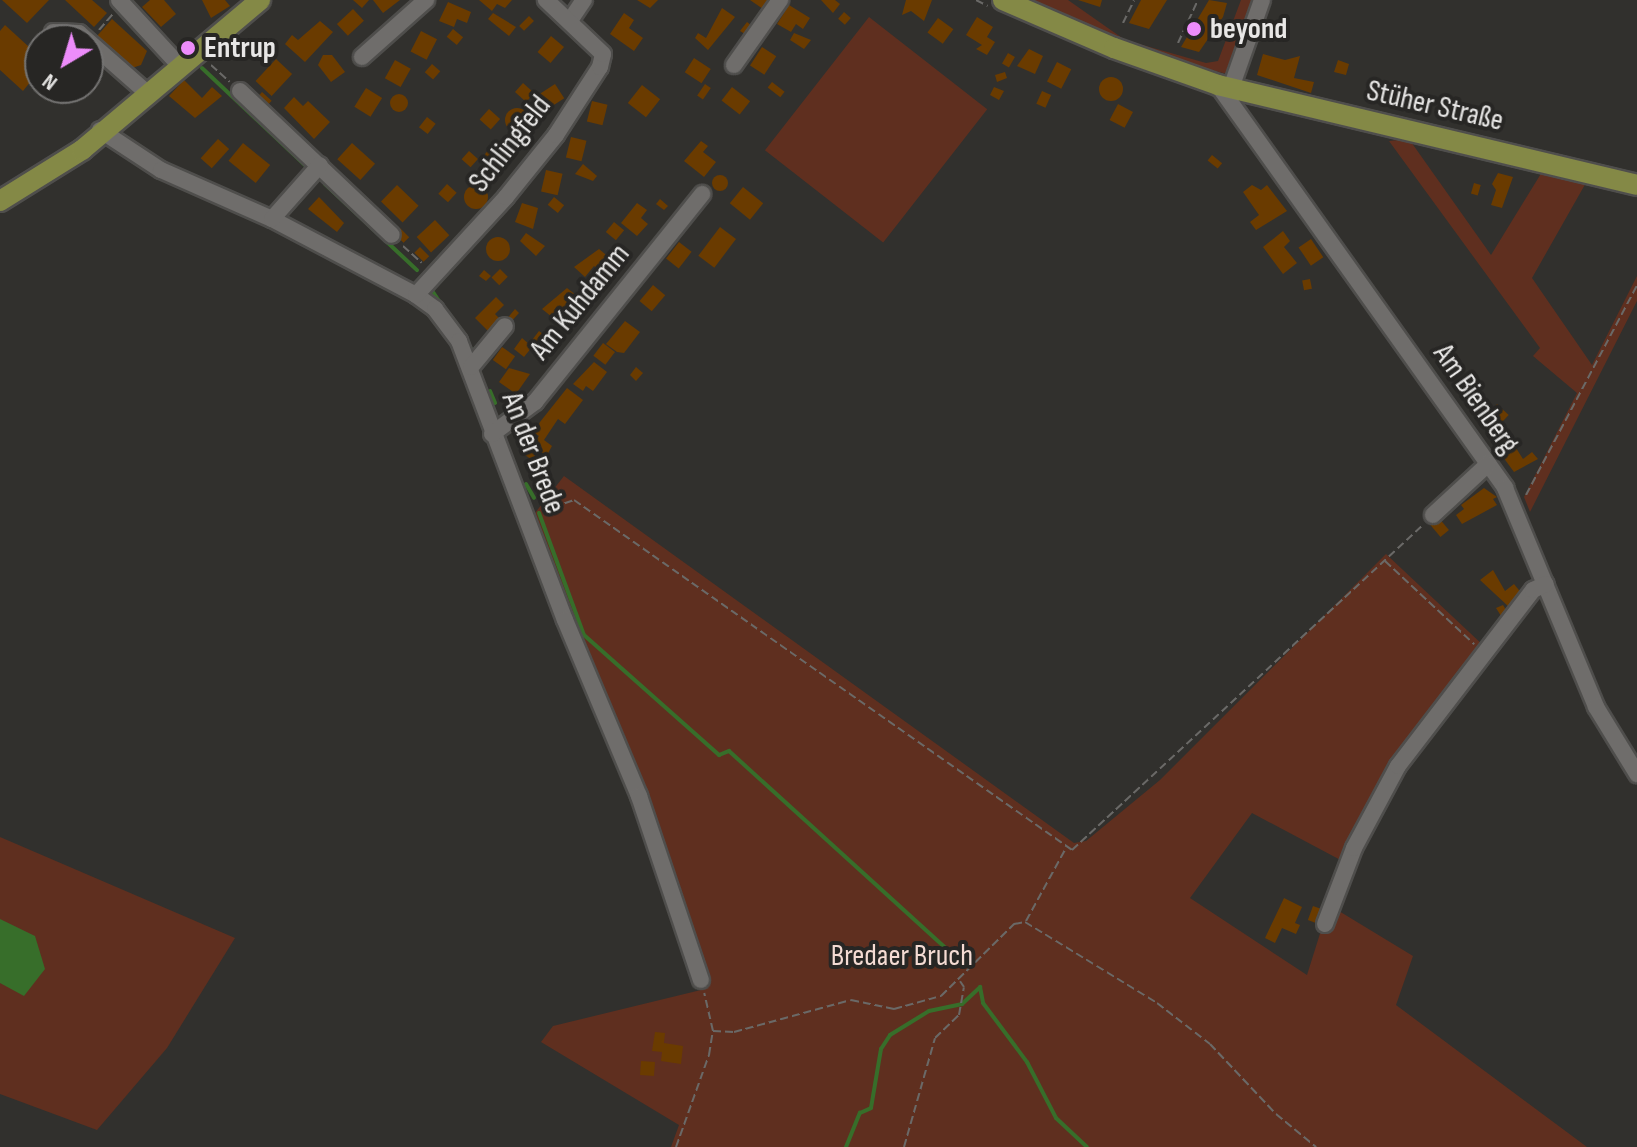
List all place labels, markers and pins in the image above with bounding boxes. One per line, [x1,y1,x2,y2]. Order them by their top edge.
place label: beyond [1210,11,1287,47]
marker: beyond [1185,20,1203,38]
place label: Entrup [204,30,276,66]
marker: Entrup [179,39,197,57]

